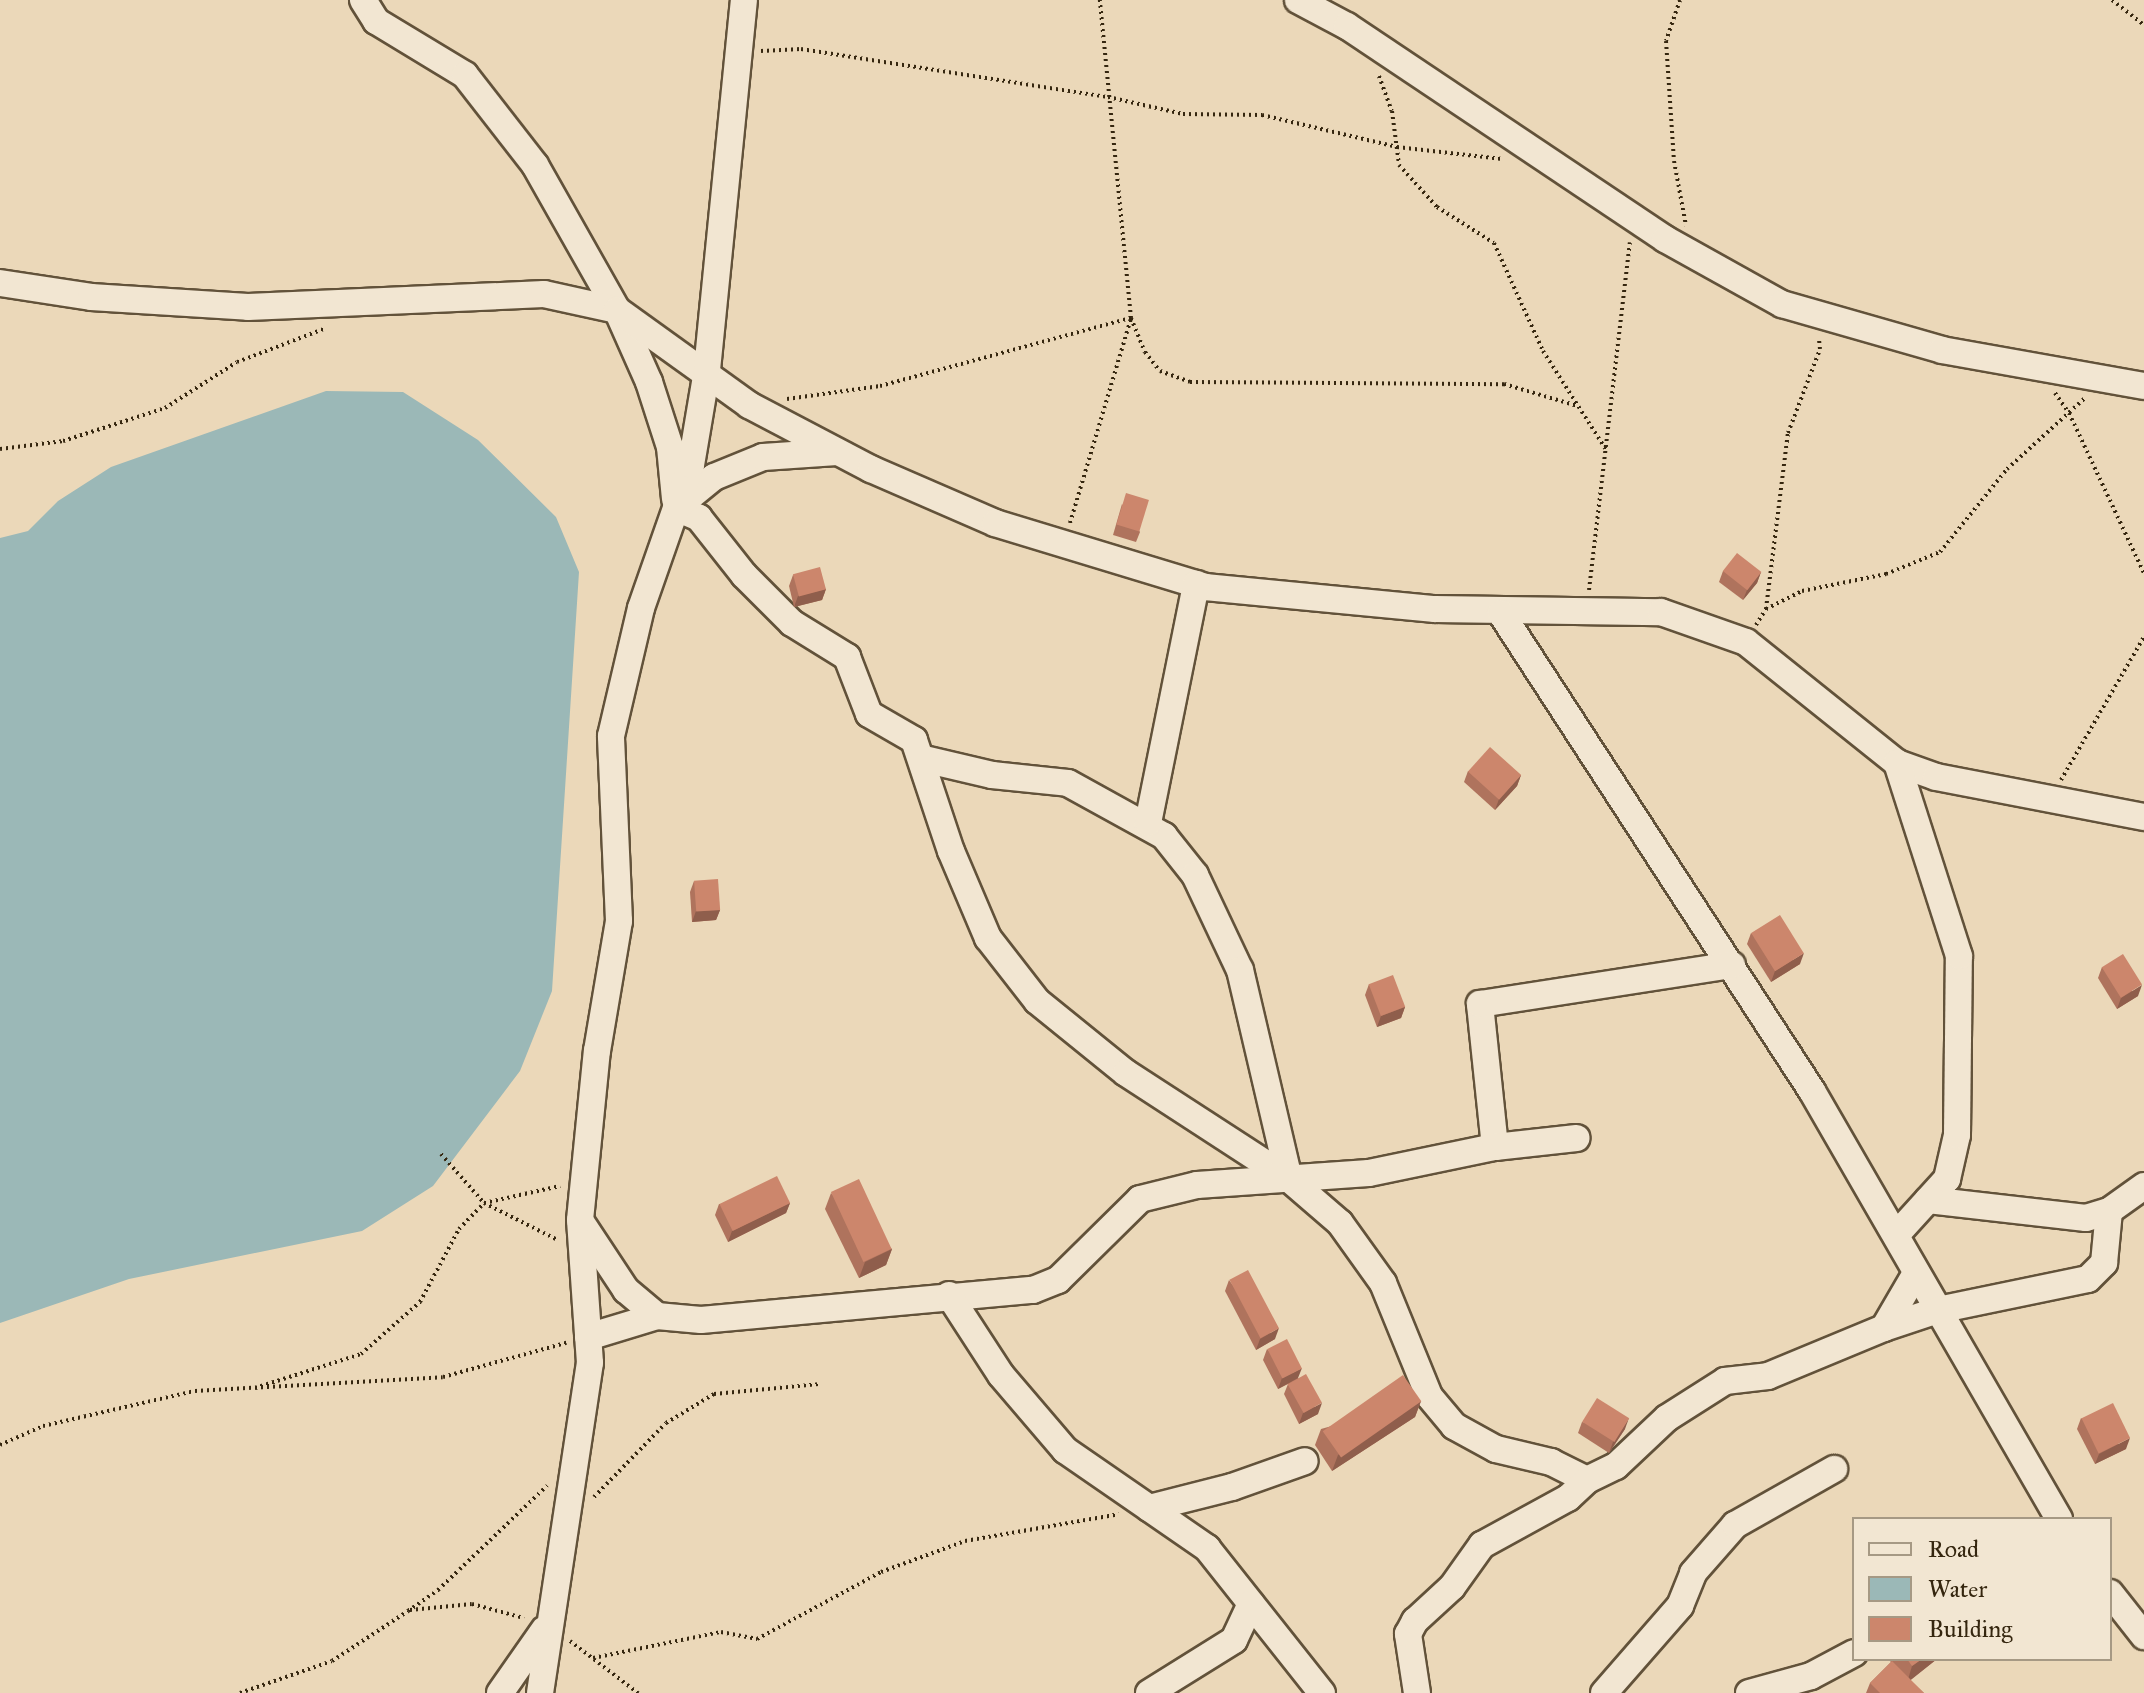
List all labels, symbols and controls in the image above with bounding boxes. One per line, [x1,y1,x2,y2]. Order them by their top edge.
legend [1852,1517,2112,1661]
text: Road [1928,1534,1979,1564]
text: Water [1928,1574,1987,1604]
text: Building [1928,1614,2013,1644]

